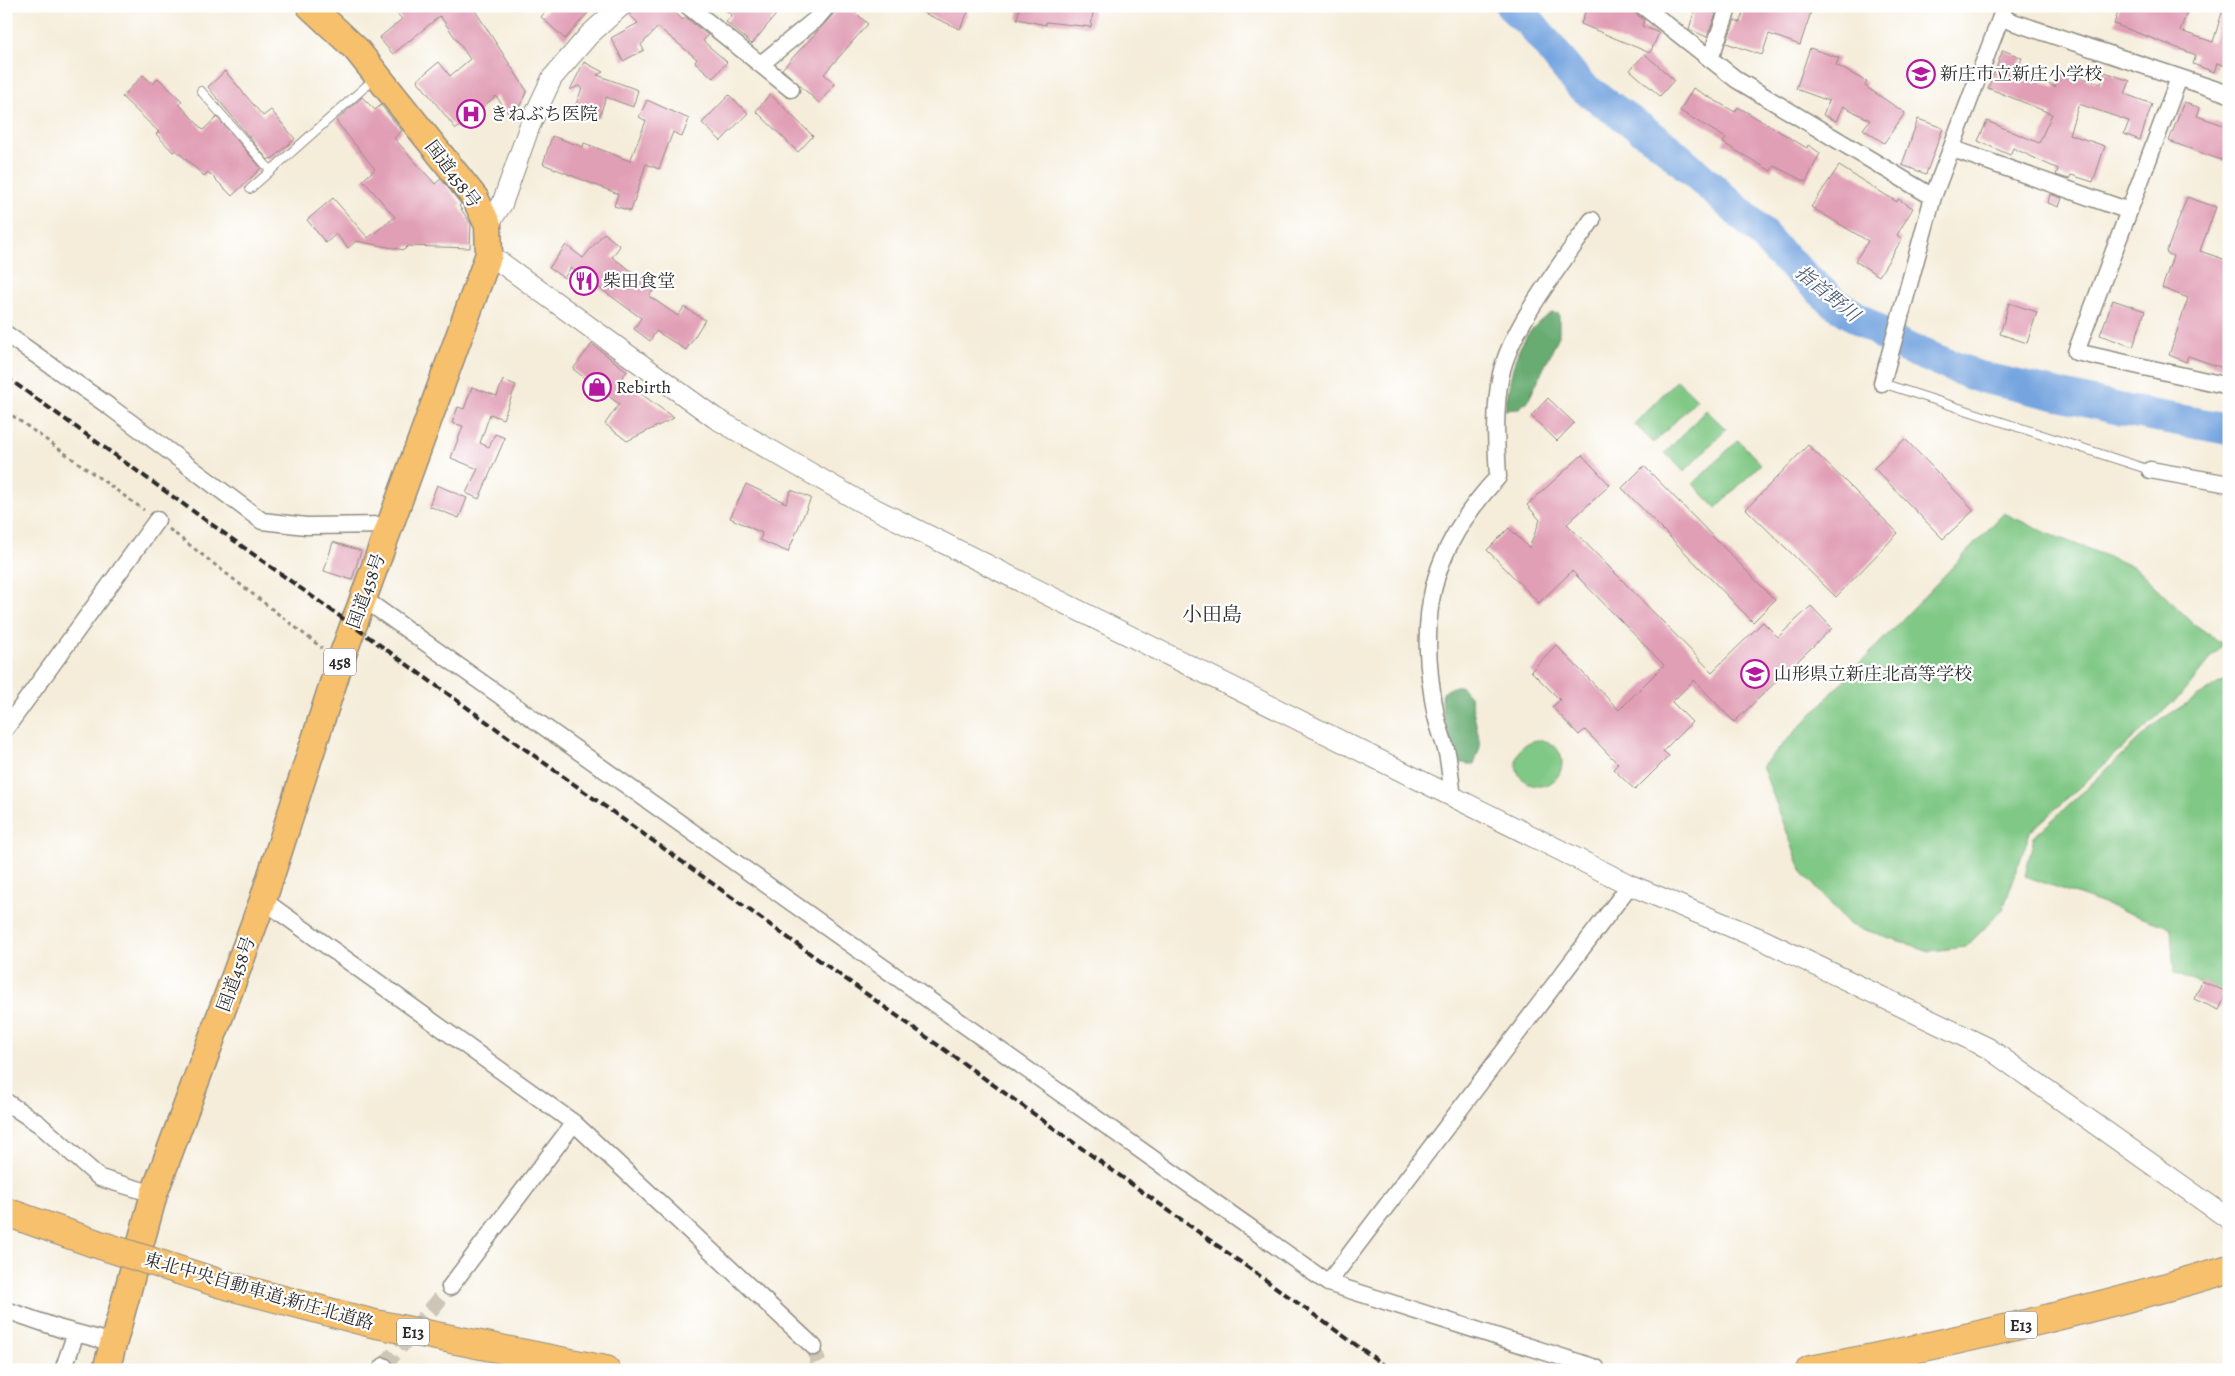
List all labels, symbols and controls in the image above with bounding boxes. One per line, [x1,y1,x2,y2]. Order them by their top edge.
school or university icon: 新庄市立新庄小学校 [1906,59,1936,89]
place label: 新庄市立新庄小学校 [1940,62,2102,86]
hospital icon: きねぶち医院 [456,99,486,129]
place label: きねぶち医院 [490,102,598,126]
street label: 国道458号 [420,135,486,213]
water label: 指首野川 [1790,260,1867,329]
restaurant icon: 柴田食堂 [569,266,599,296]
place label: 柴田食堂 [603,269,675,293]
shop icon: Rebirth [582,372,612,402]
place label: Rebirth [616,375,672,399]
street label: 国道458号 [341,550,391,632]
district label: 小田島 [1182,601,1242,628]
road number: 458 [324,649,356,676]
school or university icon: 山形県立新庄北高等学校 [1740,659,1770,689]
place label: 山形県立新庄北高等学校 [1774,662,1972,686]
street label: 国道458号 [211,933,261,1015]
street label: 東北中央自動車道;新庄北道路 [141,1247,377,1335]
road number: E13 [2005,1312,2037,1338]
road number: E13 [397,1318,429,1345]

